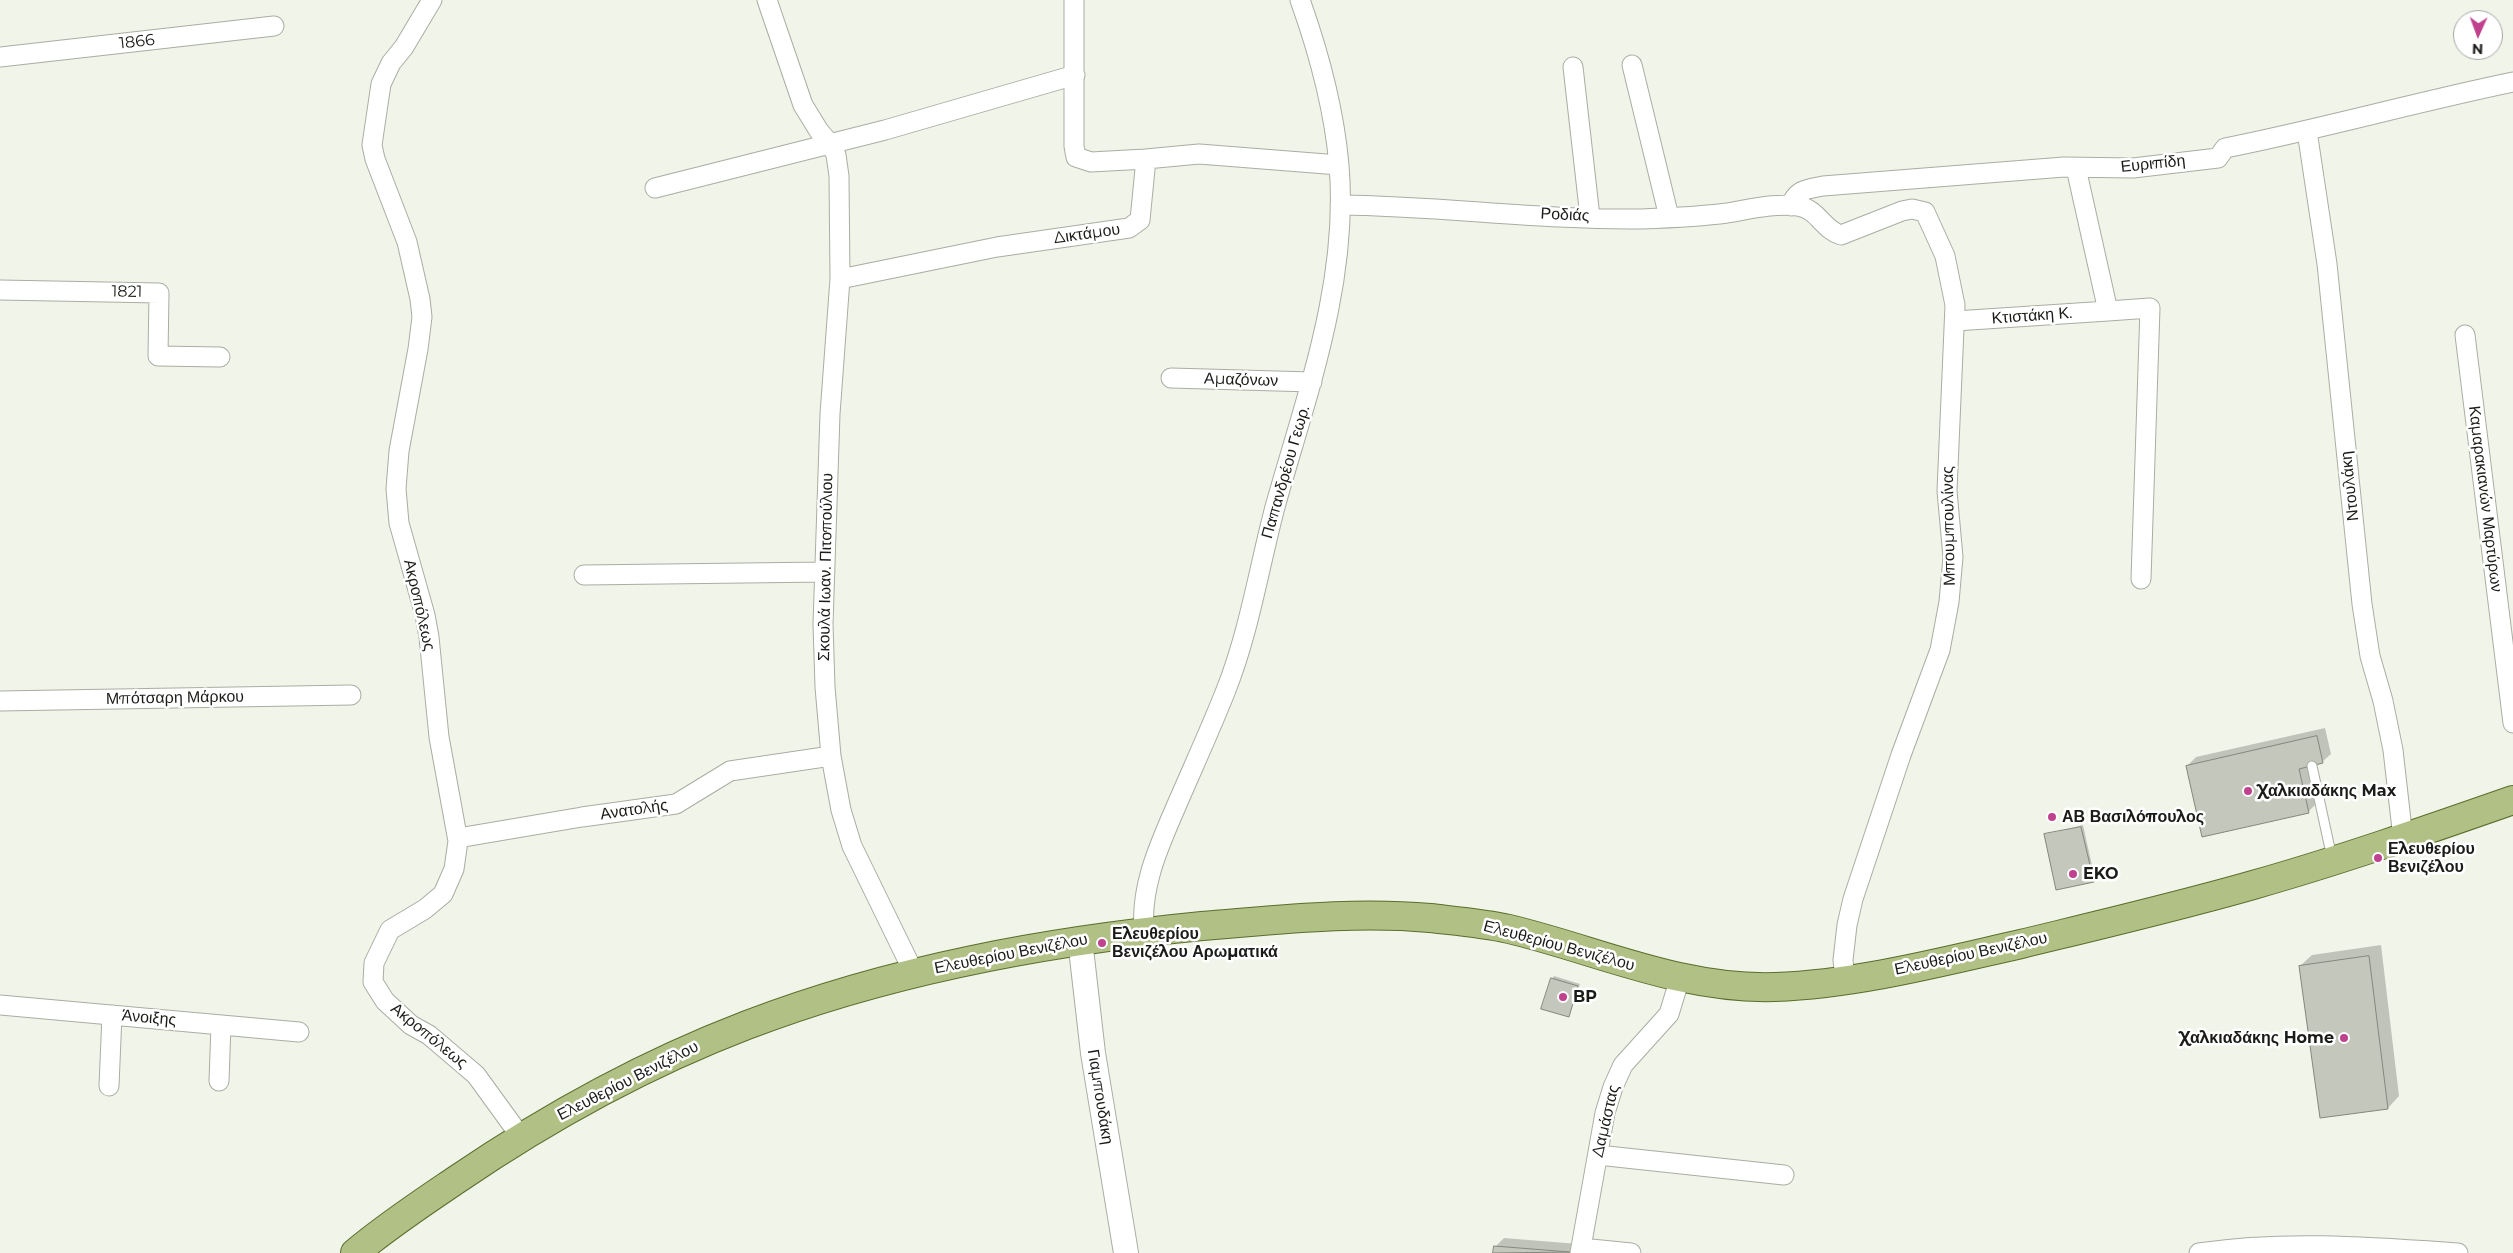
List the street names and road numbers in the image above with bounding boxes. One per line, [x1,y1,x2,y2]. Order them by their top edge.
street label: 1866 [118,31,156,53]
street label: Ευριπίδη [2120,151,2186,177]
street label: Ροδιάς [1540,204,1590,226]
street label: Δικτάμου [1053,220,1121,248]
street label: 1821 [111,282,143,302]
street label: Κτιστάκη Κ. [1991,304,2073,328]
street label: Αμαζόνων [1204,369,1278,391]
street label: Παπανδρέου Γεωρ. [1258,403,1314,541]
street label: Καμαρακιανών Μαρτύρων [2464,405,2506,593]
street label: Ντουλάκη [2337,450,2363,522]
street label: Μπουμπουλίνας [1938,466,1960,586]
street label: Σκουλά Ιωαν. Πιτοπούλιου [815,473,837,661]
street label: Ακροπόλεως [399,557,439,653]
street label: Μπότσαρη Μάρκου [106,687,244,709]
street label: Ανατολής [599,796,669,824]
street label: Ελευθερίου Βενιζέλου [1481,917,1637,975]
street label: Ελευθερίου Βενιζέλου [1893,928,2049,980]
street label: Ελευθερίου Βενιζέλου [933,930,1089,978]
street label: Ακροπόλεως [387,999,471,1073]
street label: Άνοιξης [121,1006,177,1030]
street label: Ελευθερίου Βενιζέλου [554,1037,702,1125]
street label: Γιαμπουδάκη [1083,1048,1117,1146]
street label: Δαμάστας [1588,1083,1624,1159]

